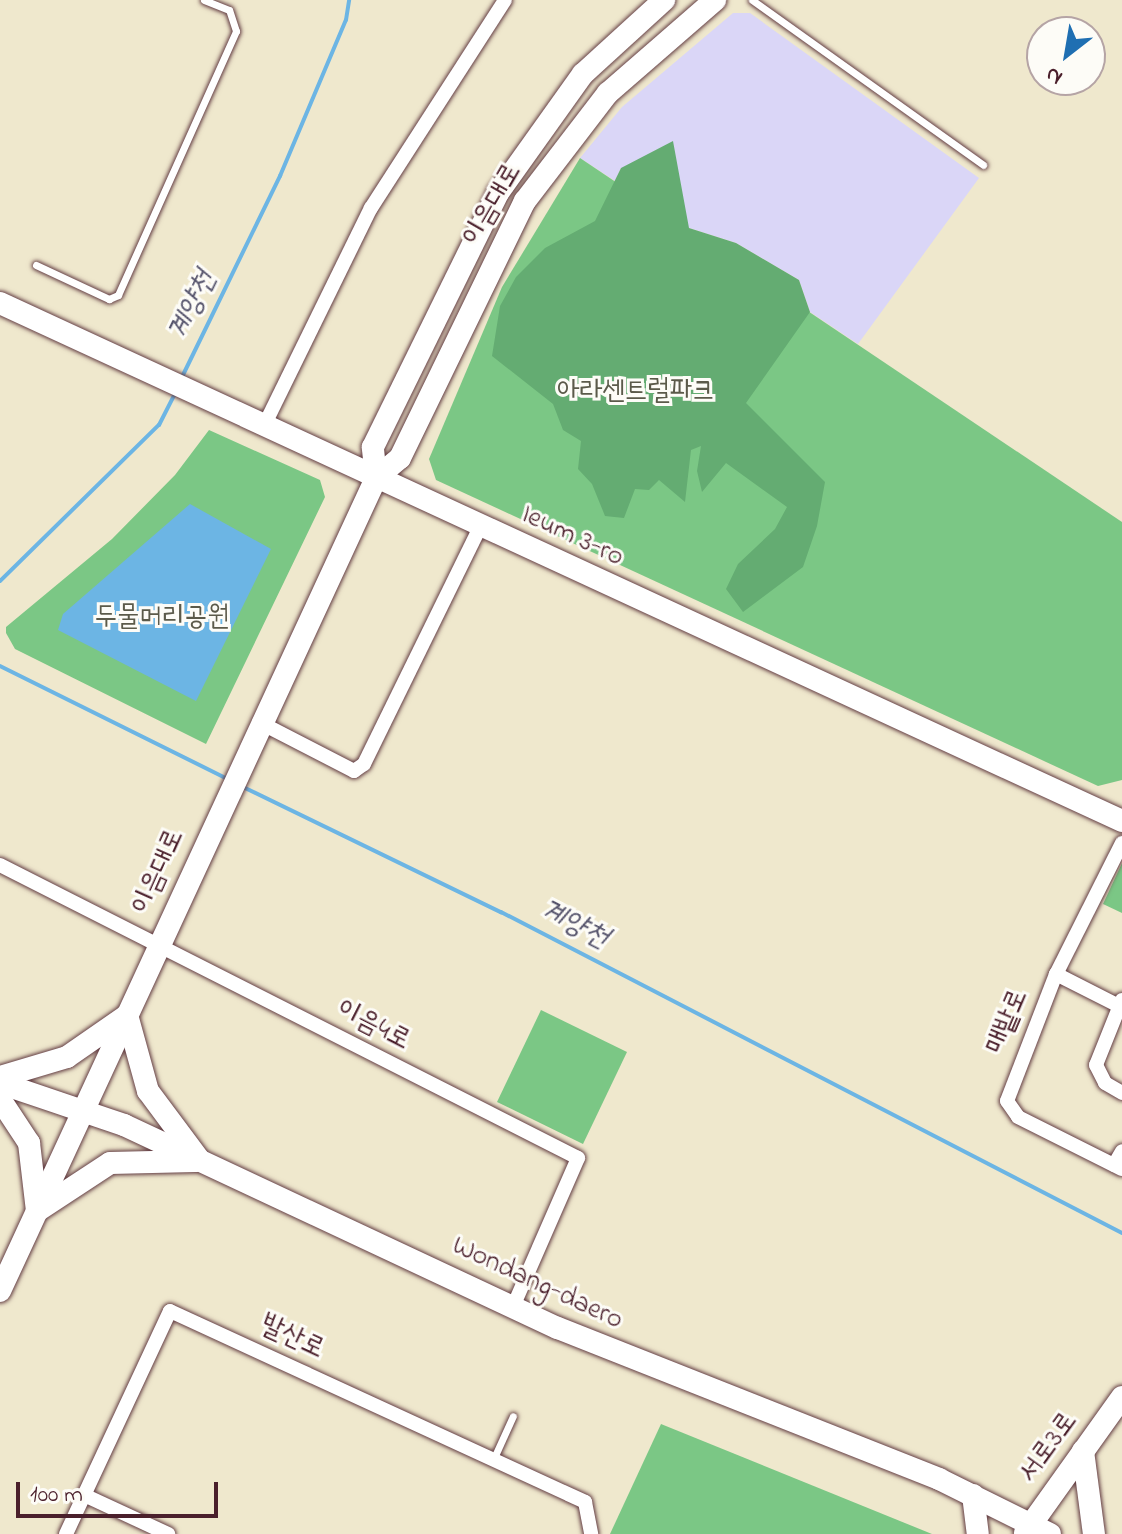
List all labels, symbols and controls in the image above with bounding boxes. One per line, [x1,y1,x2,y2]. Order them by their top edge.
north arrow [1026,16,1106,96]
text: N [1040,57,1069,92]
street label: 이음대로 [456,158,530,252]
water label: 계양천 [161,266,225,346]
park label: 아라센트럴파크 [557,375,715,409]
street label: Ieum 3-ro [515,499,629,575]
park label: 두물머리공원 [94,601,230,635]
street label: 이음대로 [125,824,193,920]
water label: 계양천 [534,893,614,957]
street label: 매밭로 [979,984,1037,1060]
street label: 이음4로 [330,993,416,1059]
street label: Wondang-daero [446,1230,628,1338]
street label: 발산로 [254,1308,330,1368]
street label: 서로3로 [1012,1406,1086,1490]
scale bar [20,1466,222,1516]
text: 100 m [30,1478,83,1513]

